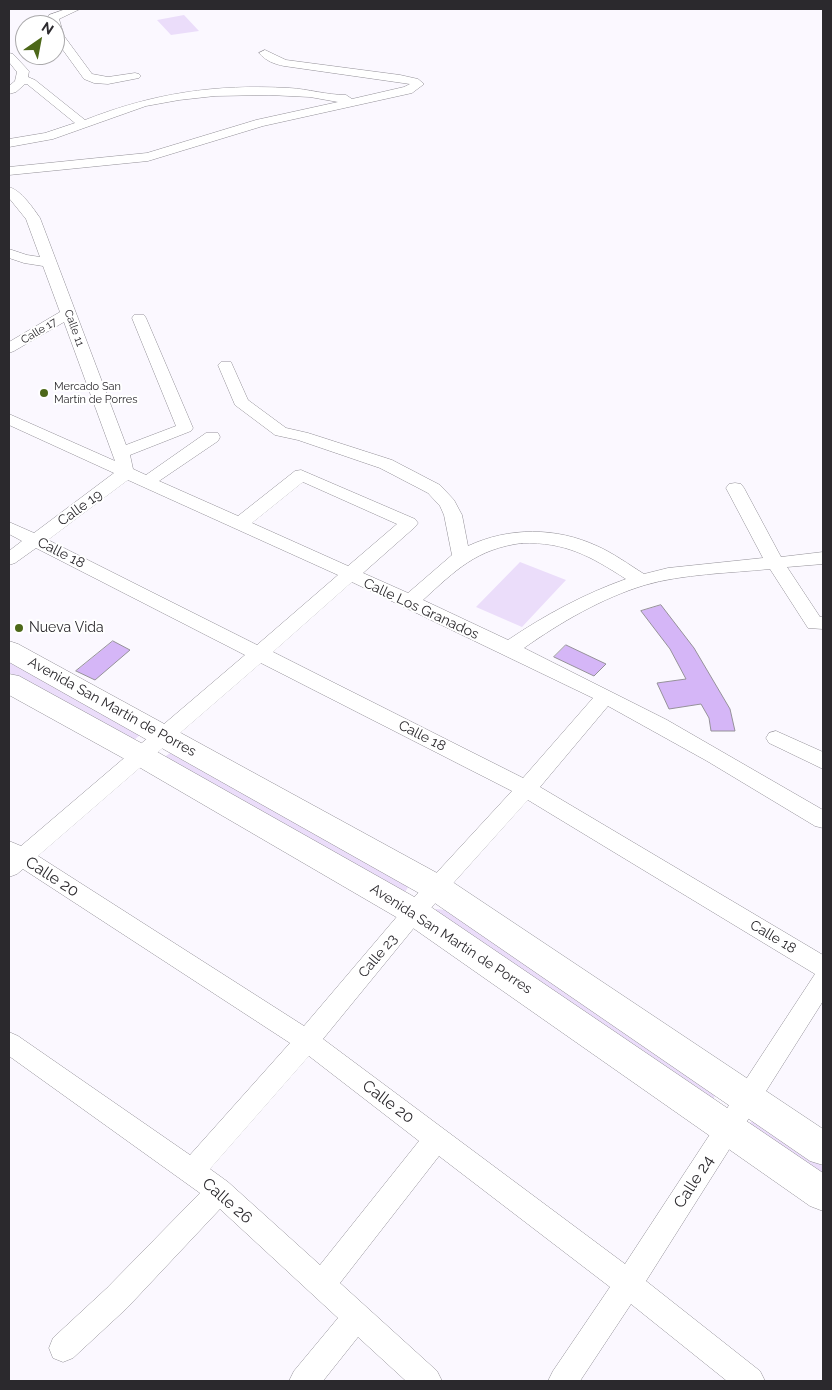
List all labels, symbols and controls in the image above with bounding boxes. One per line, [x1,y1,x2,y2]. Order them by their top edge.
north arrow [15,15,65,65]
text: N [39,19,56,38]
street label: Calle 11 [61,308,87,348]
street label: Calle 17 [19,315,59,347]
place label: Mercado San Martín de Porres [54,380,137,406]
marker: Mercado San Martín de Porres [38,387,50,399]
street label: Calle 19 [54,486,106,530]
street label: Calle 18 [34,534,88,572]
street label: Calle Los Granados [361,575,481,643]
place label: Nueva Vida [29,620,104,636]
marker: Nueva Vida [13,622,25,634]
street label: Avenida San Martín de Porres [25,654,199,760]
street label: Calle 18 [395,717,449,755]
street label: Calle 20 [22,853,82,901]
street label: Avenida San Martín de Porres [367,880,535,998]
street label: Calle 18 [747,917,799,957]
street label: Calle 23 [355,931,401,981]
street label: Calle 20 [358,1076,418,1128]
street label: Calle 24 [670,1152,718,1212]
street label: Calle 26 [198,1174,256,1228]

